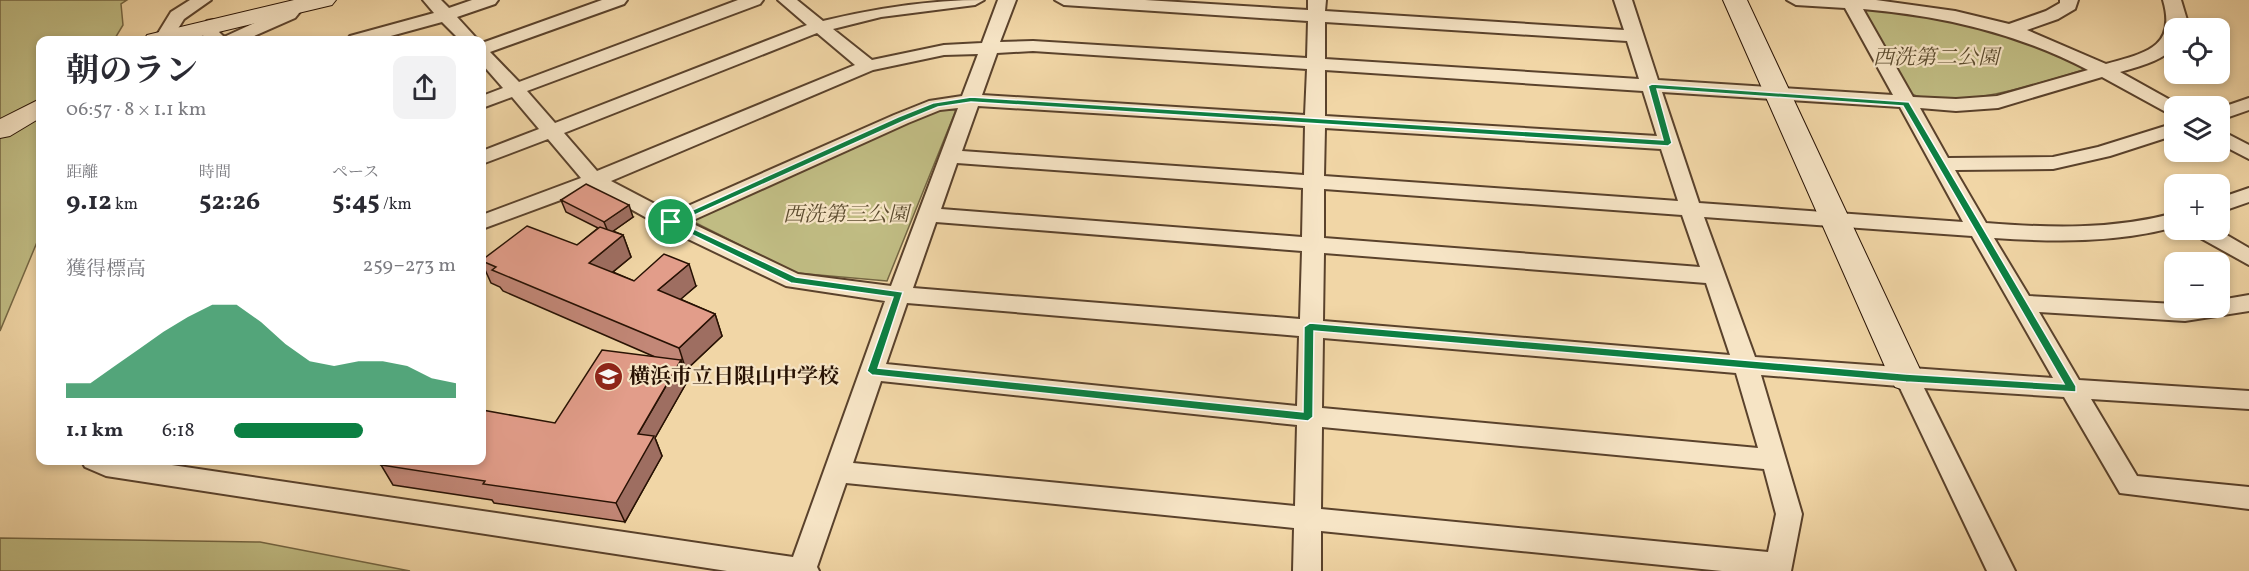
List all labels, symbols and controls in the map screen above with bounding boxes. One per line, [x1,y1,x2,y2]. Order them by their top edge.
map controls [2164,18,2230,318]
button: locate [2164,18,2230,84]
park label: 西洗第二公園 [1873,44,2002,73]
text: 朝のラン [66,50,198,96]
button: share [393,56,456,119]
text: 06:57 · 8 × 1.1 km [66,96,206,124]
button: layers [2164,96,2230,162]
text: 距離 [66,162,98,184]
text: 時間 [199,162,231,184]
text: ペース [332,162,379,184]
button: + [2164,174,2230,240]
text: 9.12 [66,184,112,220]
text: 52:26 [199,184,260,220]
text: 5:45 [332,184,380,220]
text: km [112,194,138,216]
text: /km [380,194,412,216]
pin [645,196,696,247]
park label: 西洗第三公園 [783,201,912,230]
icon: arrive [654,205,687,238]
text: 259–273 m [362,252,456,280]
button: − [2164,252,2230,318]
text: 獲得標高 [66,256,146,284]
school or university icon: 横浜市立日限山中学校 [592,361,624,393]
place label: 横浜市立日限山中学校 [629,363,839,392]
text: 1.1 km [66,417,123,445]
text: 6:18 [162,417,195,445]

